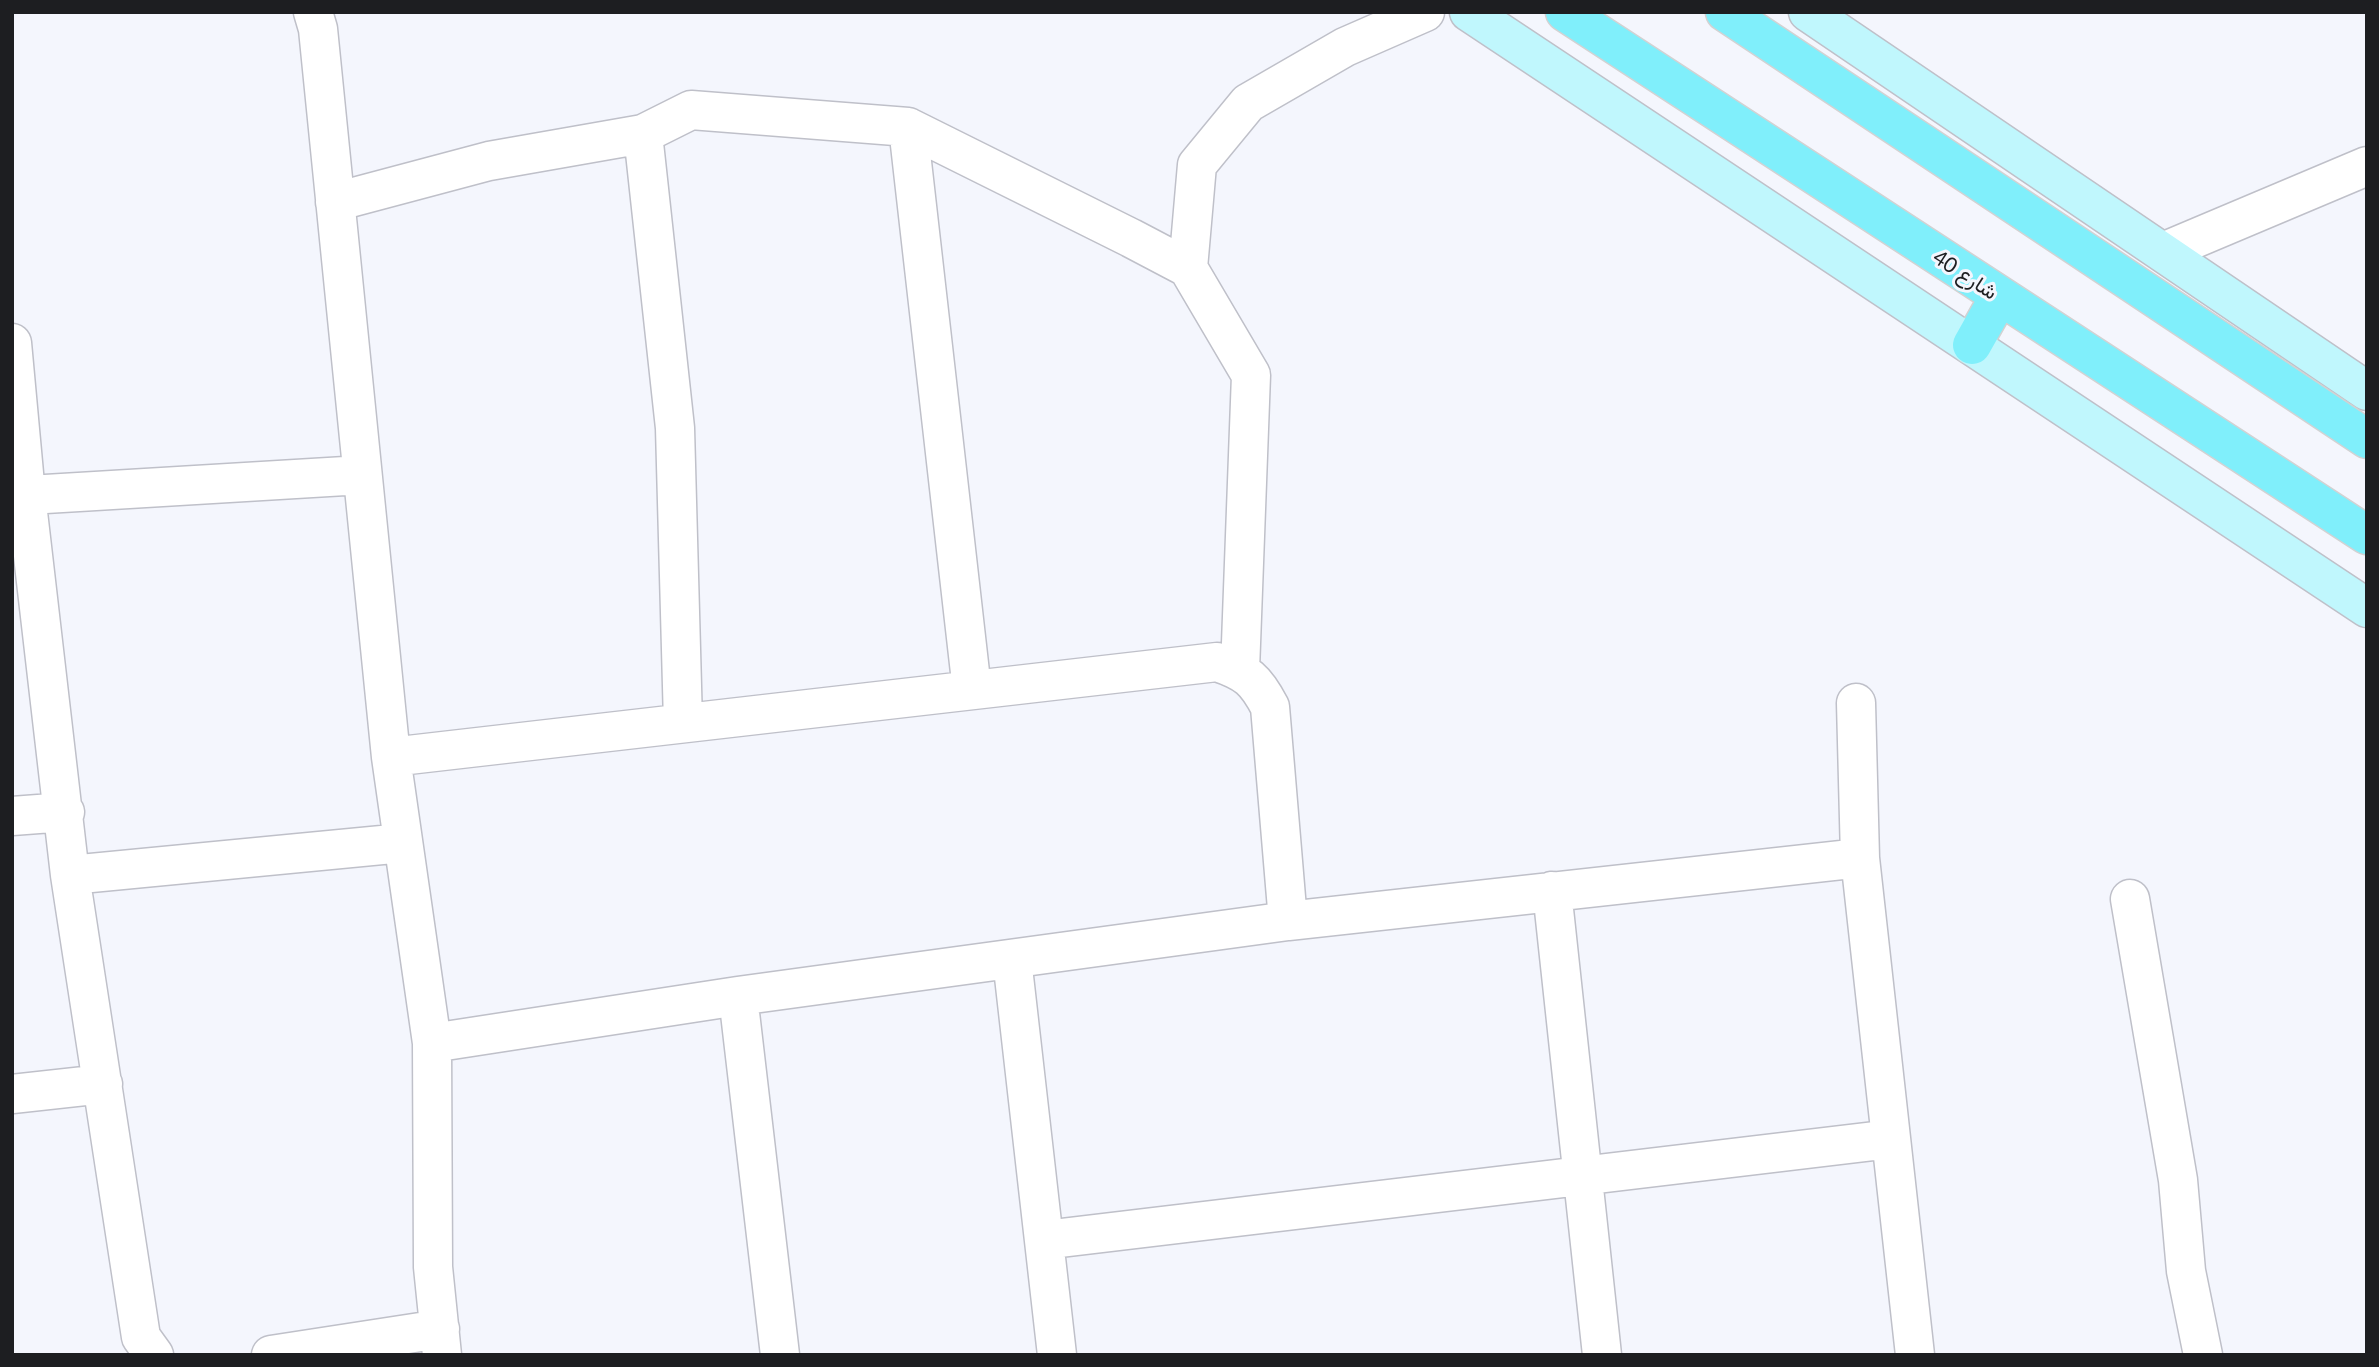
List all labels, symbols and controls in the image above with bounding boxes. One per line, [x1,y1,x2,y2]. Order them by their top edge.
street label: شارع 40 [1928,245,2002,305]

